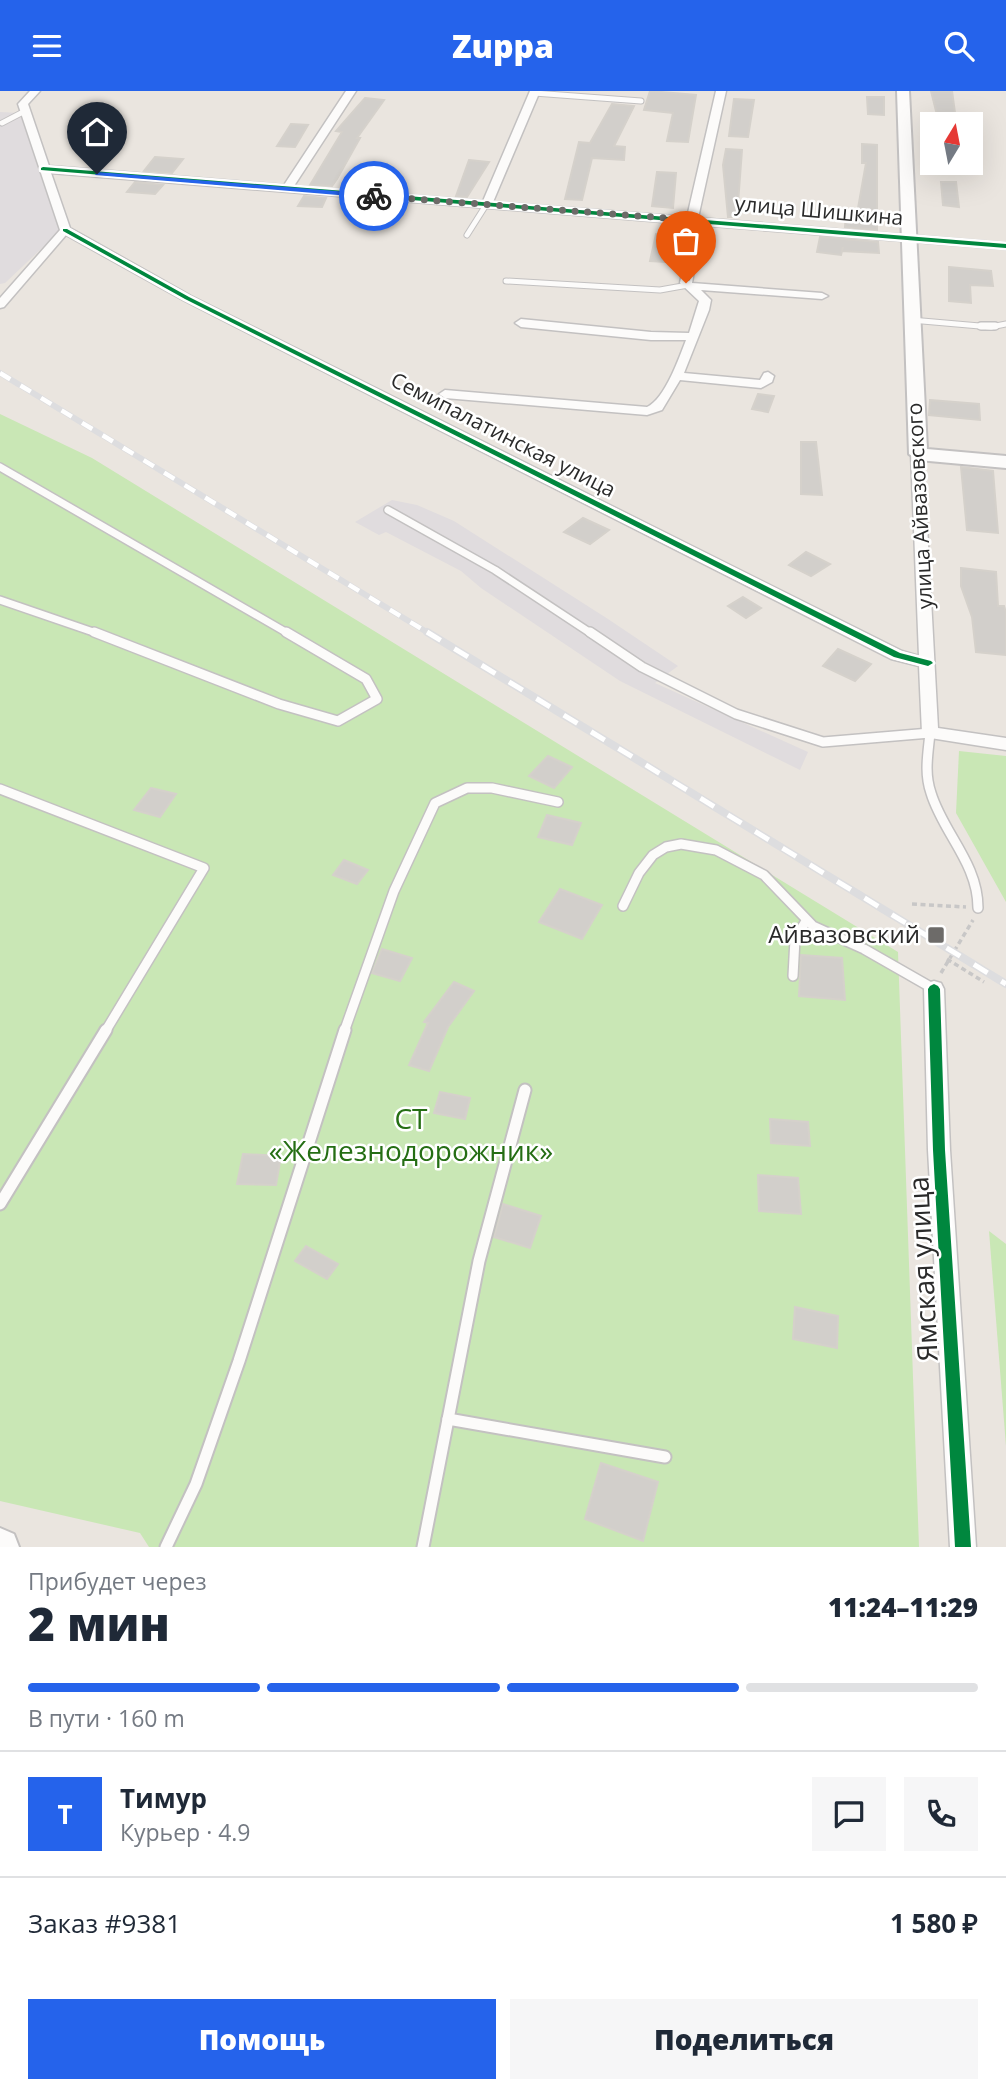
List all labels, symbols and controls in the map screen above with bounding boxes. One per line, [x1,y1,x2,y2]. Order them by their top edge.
text: Zuppa [452,24,554,67]
icon: menu [28,27,66,65]
icon: search [940,27,978,65]
pin [67,102,127,174]
north arrow [920,112,984,175]
map controls [920,112,983,175]
icon: home [78,113,116,151]
courier [339,161,409,231]
icon: bike [355,177,393,215]
street label: улица Шишкина [734,189,904,231]
pin [656,211,716,283]
icon: bag [667,222,705,260]
street label: Семипалатинская улица [386,365,621,503]
street label: улица Айвазовского [900,402,938,610]
place label: Айвазовский [768,917,920,950]
marker: Айвазовский [926,925,946,945]
park label: СТ «Железнодорожник» [269,1099,553,1169]
street label: Ямская улица [898,1175,946,1363]
text: Прибудет через [28,1565,207,1597]
text: 11:24–11:29 [828,1589,978,1625]
text: 2 мин [28,1592,170,1654]
text: В пути · 160 m [28,1702,185,1734]
button: chat [812,1777,886,1851]
button: phone [904,1777,978,1851]
text: Тимур [120,1780,207,1816]
text: Т [57,1796,73,1832]
text: Курьер · 4.9 [120,1816,251,1848]
text: Заказ #9381 [28,1905,181,1941]
text: 1 580 ₽ [890,1905,978,1941]
button: Помощь [28,1999,496,2079]
button: Поделиться [510,1999,978,2079]

